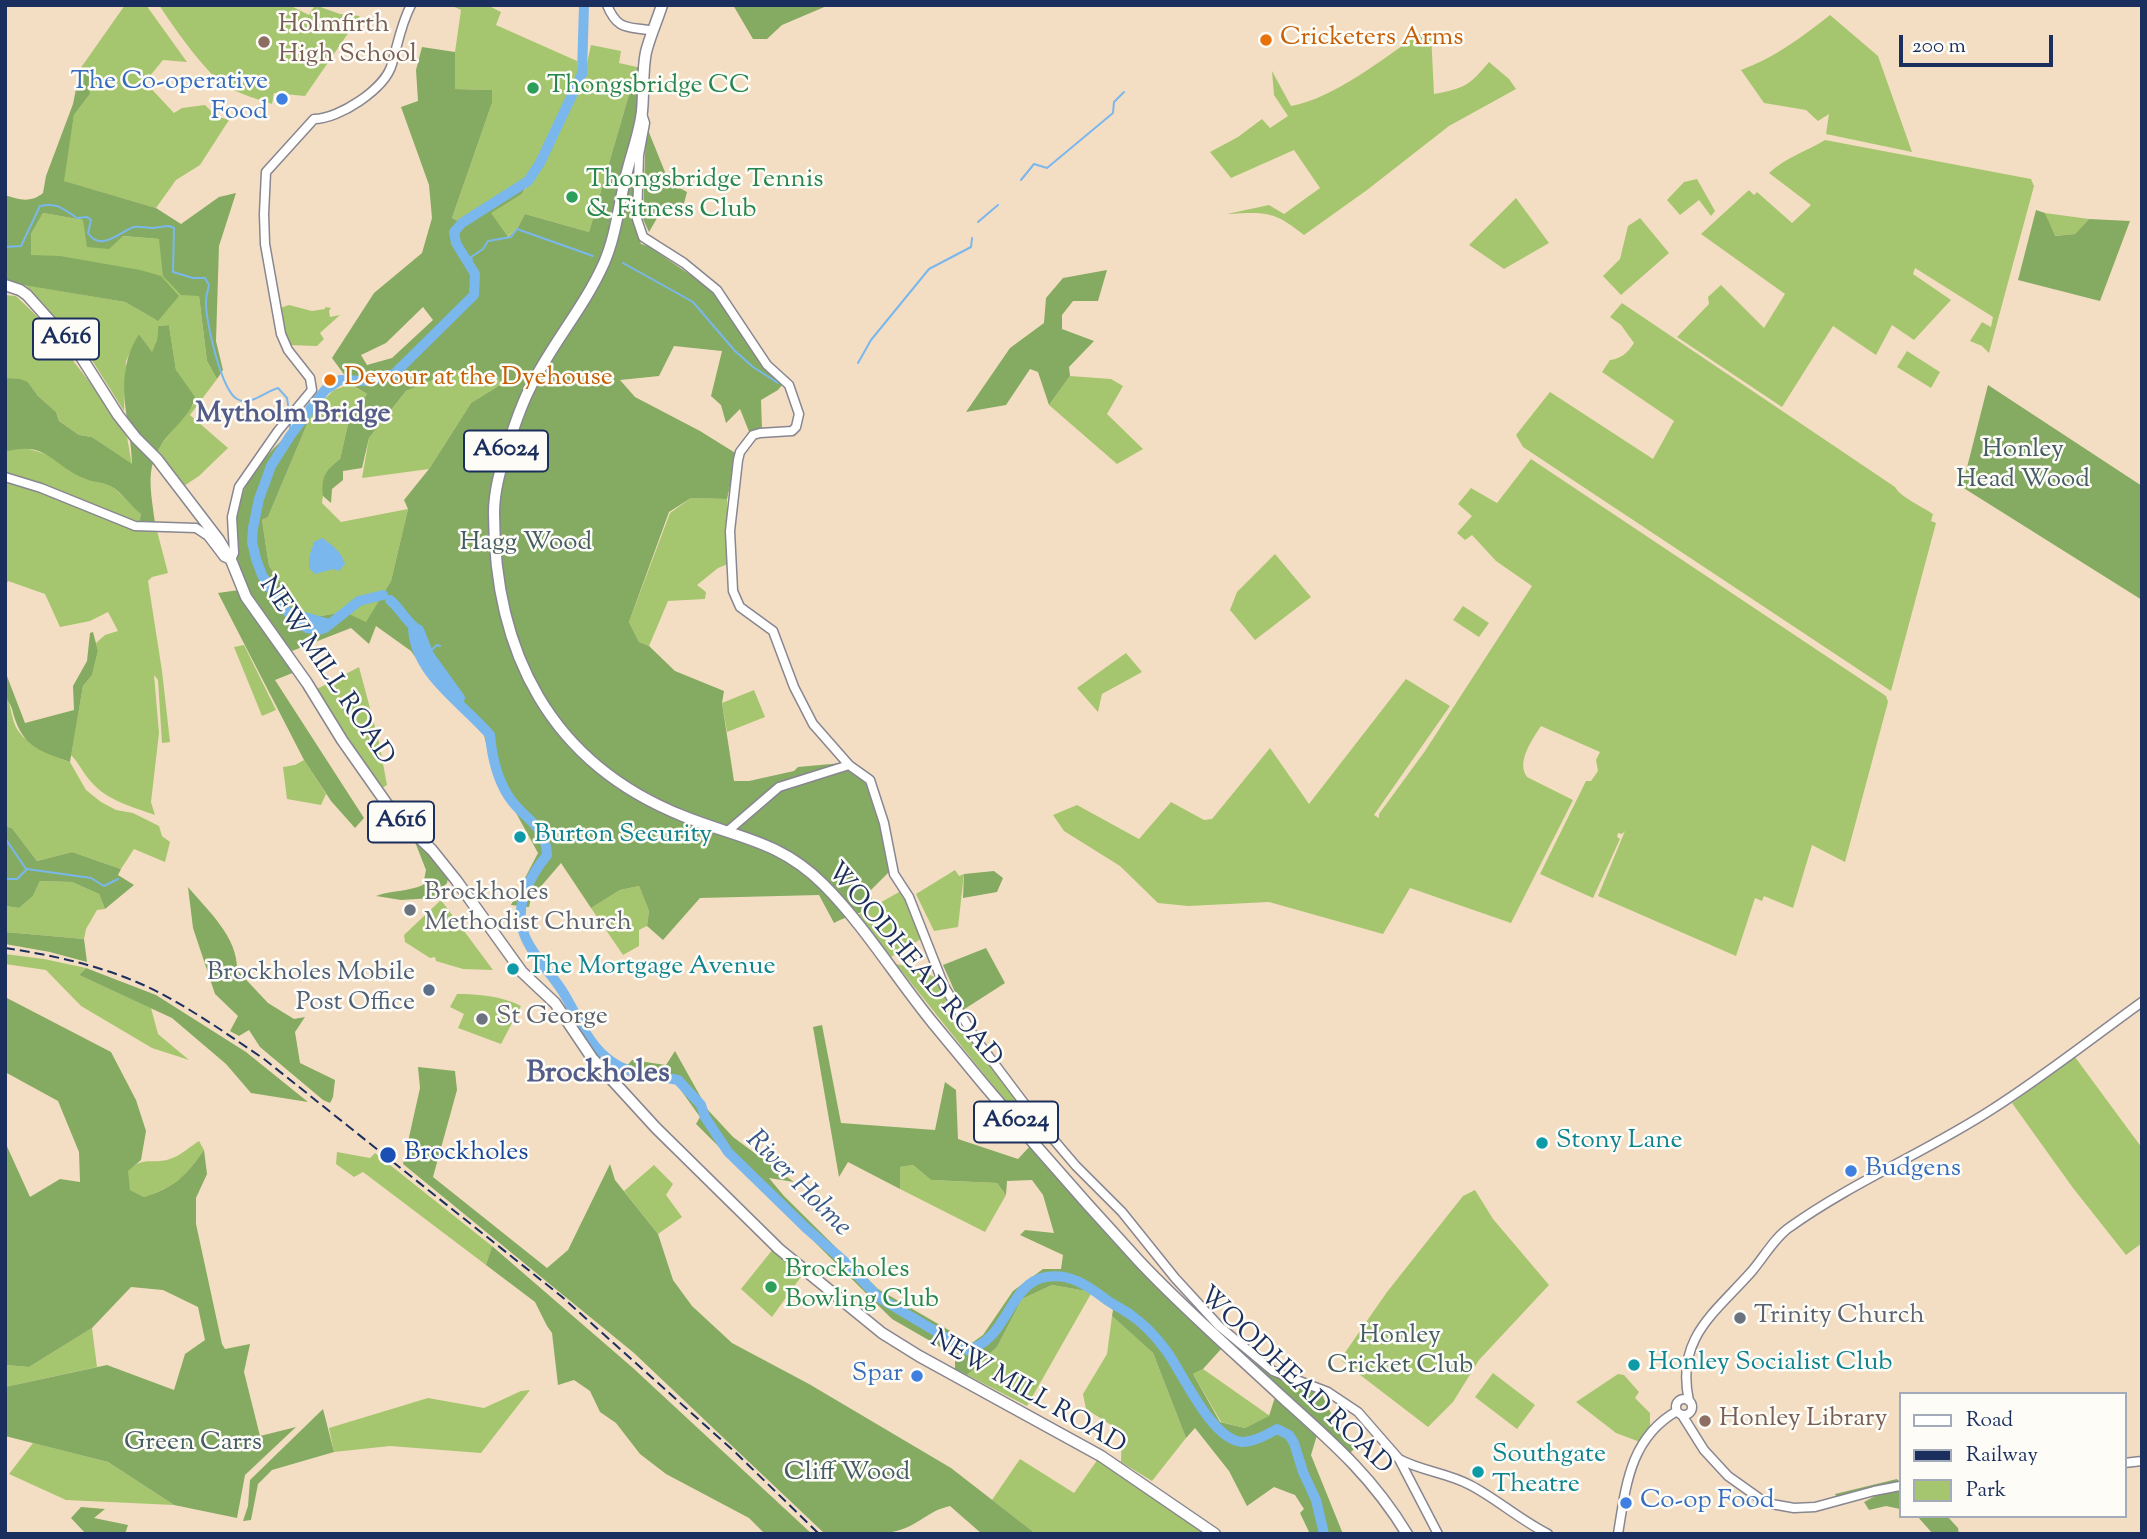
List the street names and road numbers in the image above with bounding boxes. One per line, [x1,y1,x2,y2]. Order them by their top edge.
road number: A616 [33,318,99,360]
road number: A6024 [464,430,548,472]
street label: NEW MILL ROAD [250,572,400,772]
road number: A616 [368,802,434,842]
street label: WOODHEAD ROAD [818,857,1008,1075]
road number: A6024 [974,1102,1058,1142]
street label: WOODHEAD ROAD [1191,1281,1397,1483]
street label: NEW MILL ROAD [924,1325,1130,1463]

